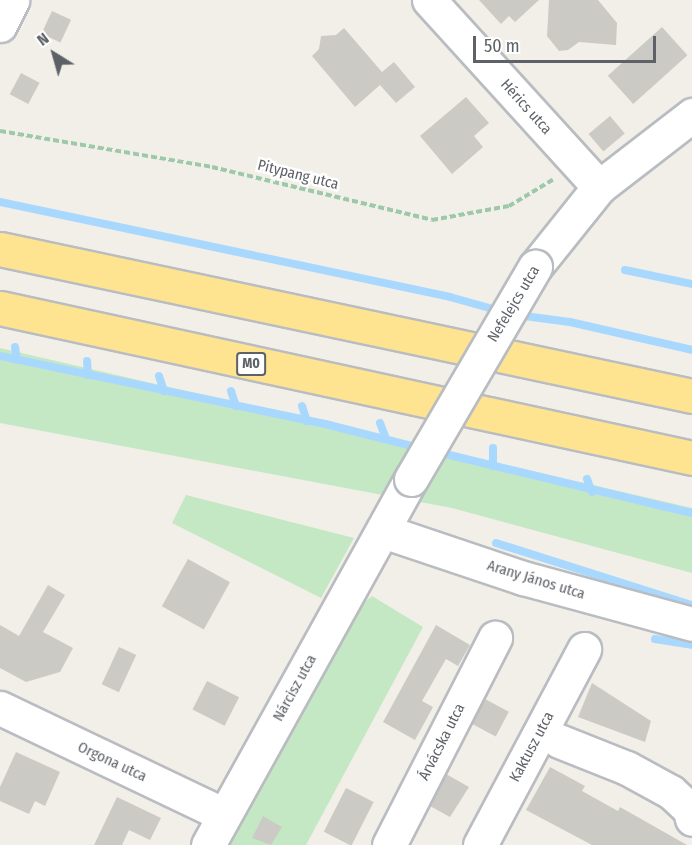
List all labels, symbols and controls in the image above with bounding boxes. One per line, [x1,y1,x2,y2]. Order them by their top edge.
north arrow [24,24,84,84]
scale bar [476,24,659,62]
text: N [33,29,52,50]
text: 50 m [484,35,520,57]
street label: Hérics utca [497,76,555,138]
street label: Pitypang utca [256,156,340,194]
street label: Nefelejcs utca [484,263,544,345]
road number: M0 [236,353,266,375]
street label: Arany János utca [485,557,587,603]
street label: Nárcisz utca [269,652,321,724]
street label: Árvácska utca [415,701,469,783]
street label: Kaktusz utca [506,709,558,785]
street label: Orgona utca [75,738,149,786]

